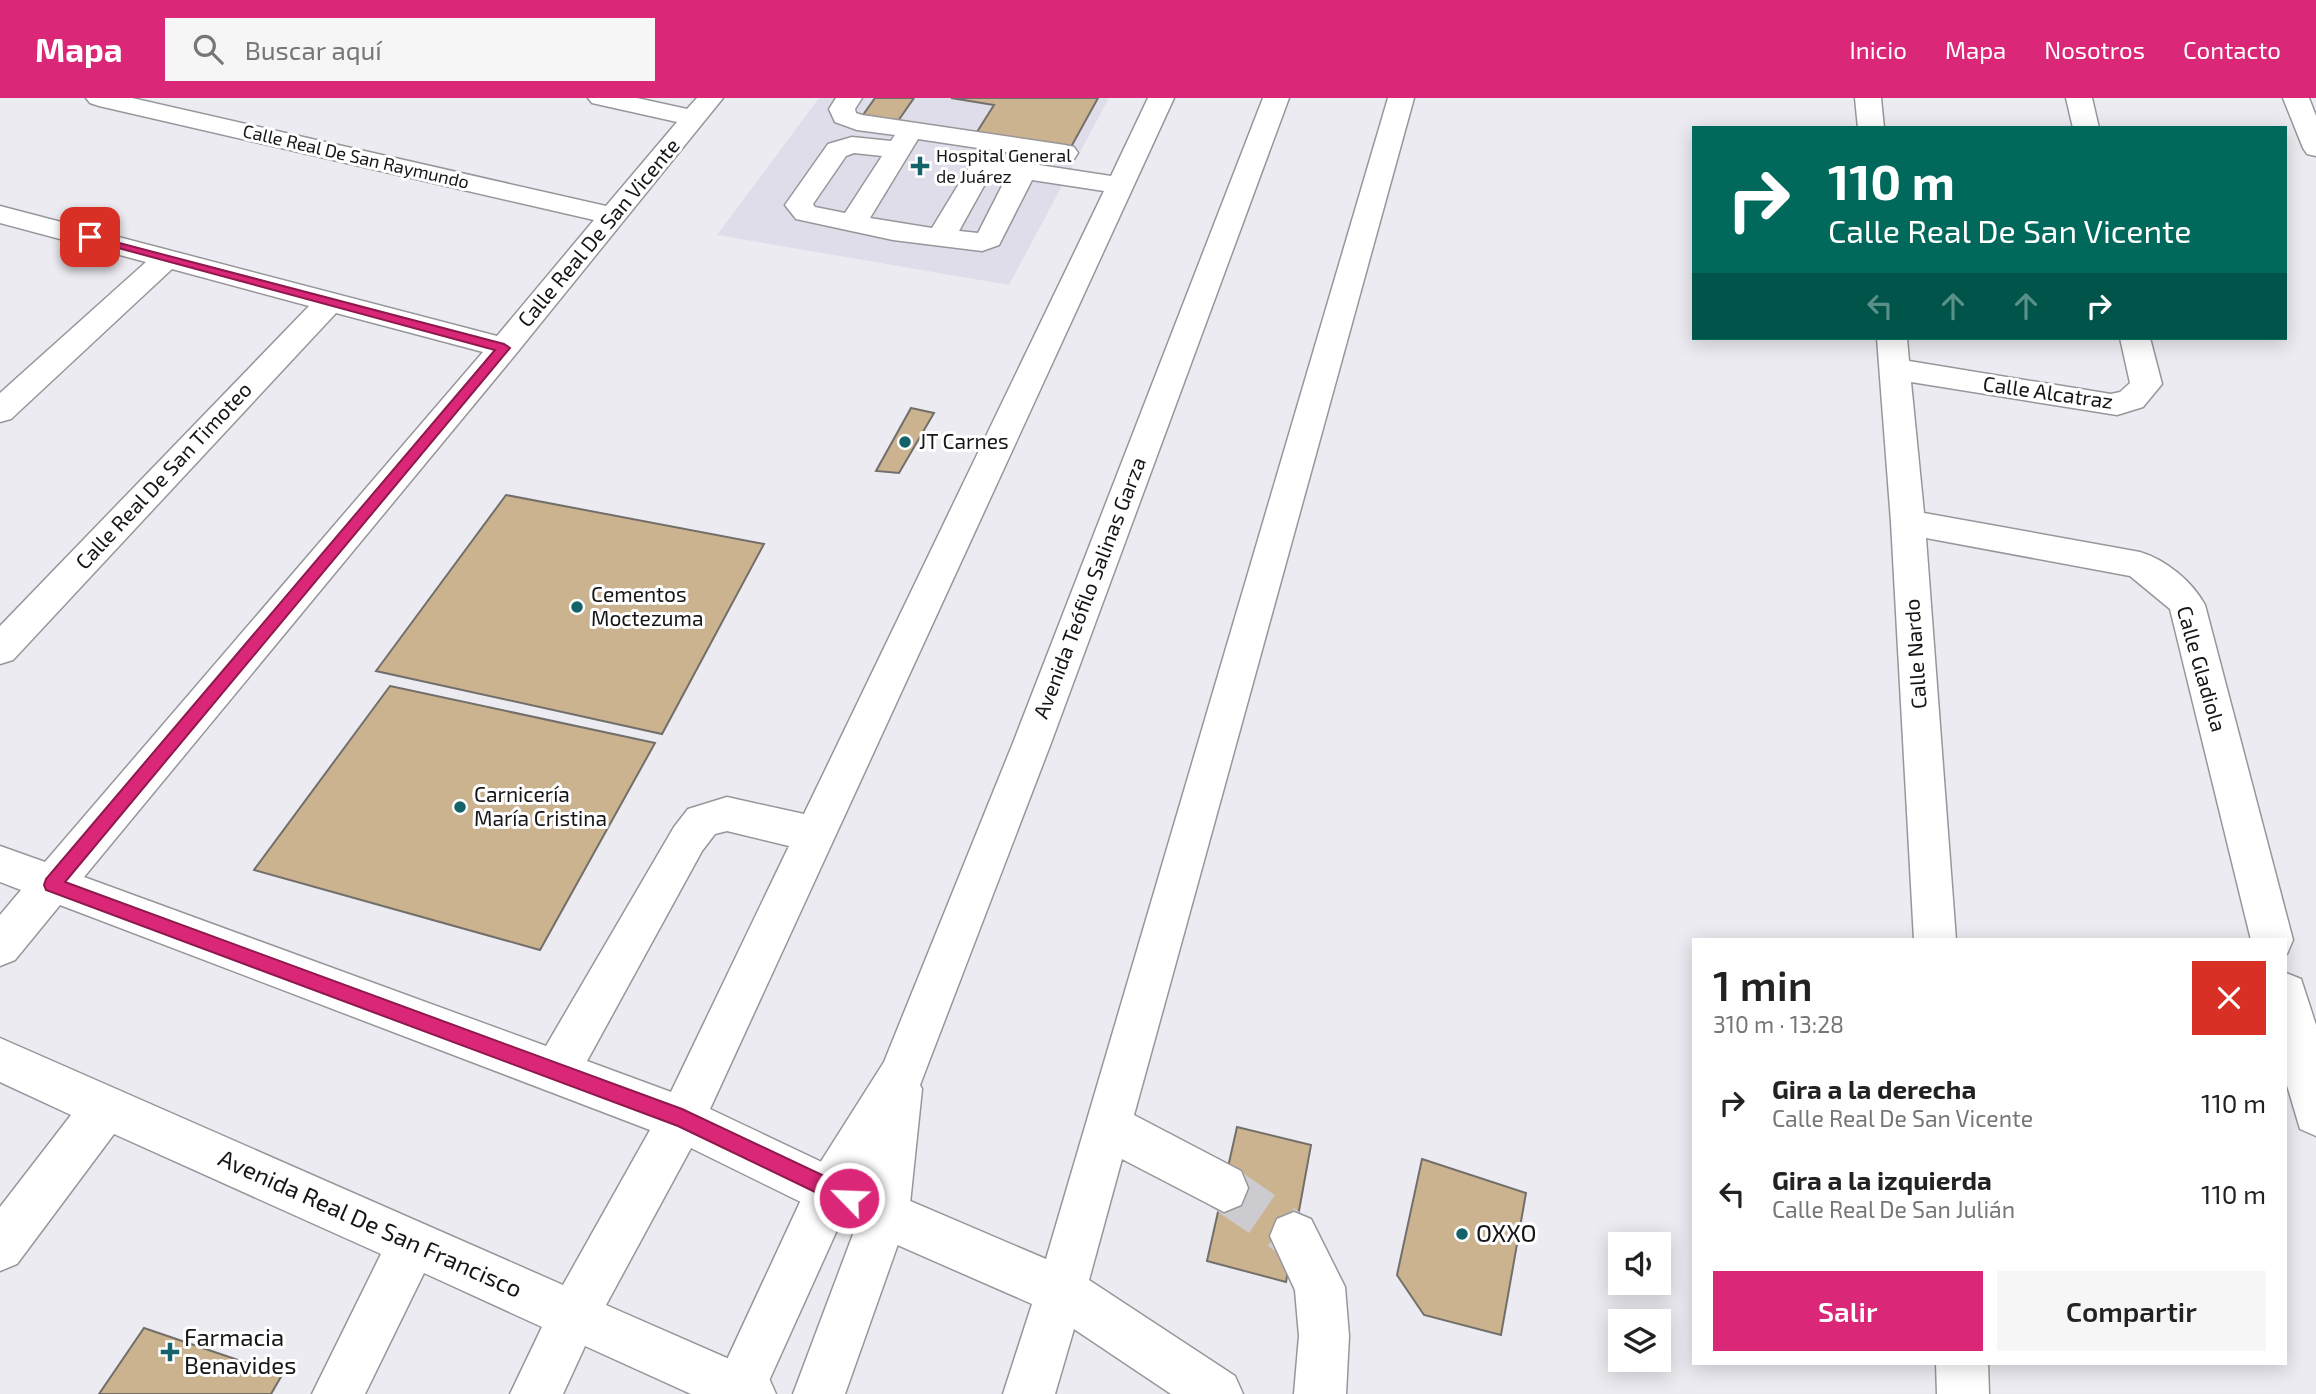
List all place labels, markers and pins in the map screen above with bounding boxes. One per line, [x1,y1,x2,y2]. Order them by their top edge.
place label: Hospital General de Juárez [936,144,1072,187]
marker: Hospital General de Juárez [910,156,930,176]
pin [60,207,120,267]
place label: JT Carnes [919,428,1009,453]
marker: JT Carnes [897,434,913,450]
place label: Cementos Moctezuma [591,581,704,630]
marker: Cementos Moctezuma [569,599,585,615]
place label: Carnicería María Cristina [474,781,607,830]
marker: Carnicería María Cristina [452,799,468,815]
place label: OXXO [1476,1218,1536,1247]
marker: OXXO [1454,1226,1470,1242]
place label: Farmacia Benavides [184,1322,296,1379]
marker: Farmacia Benavides [162,1344,178,1360]

